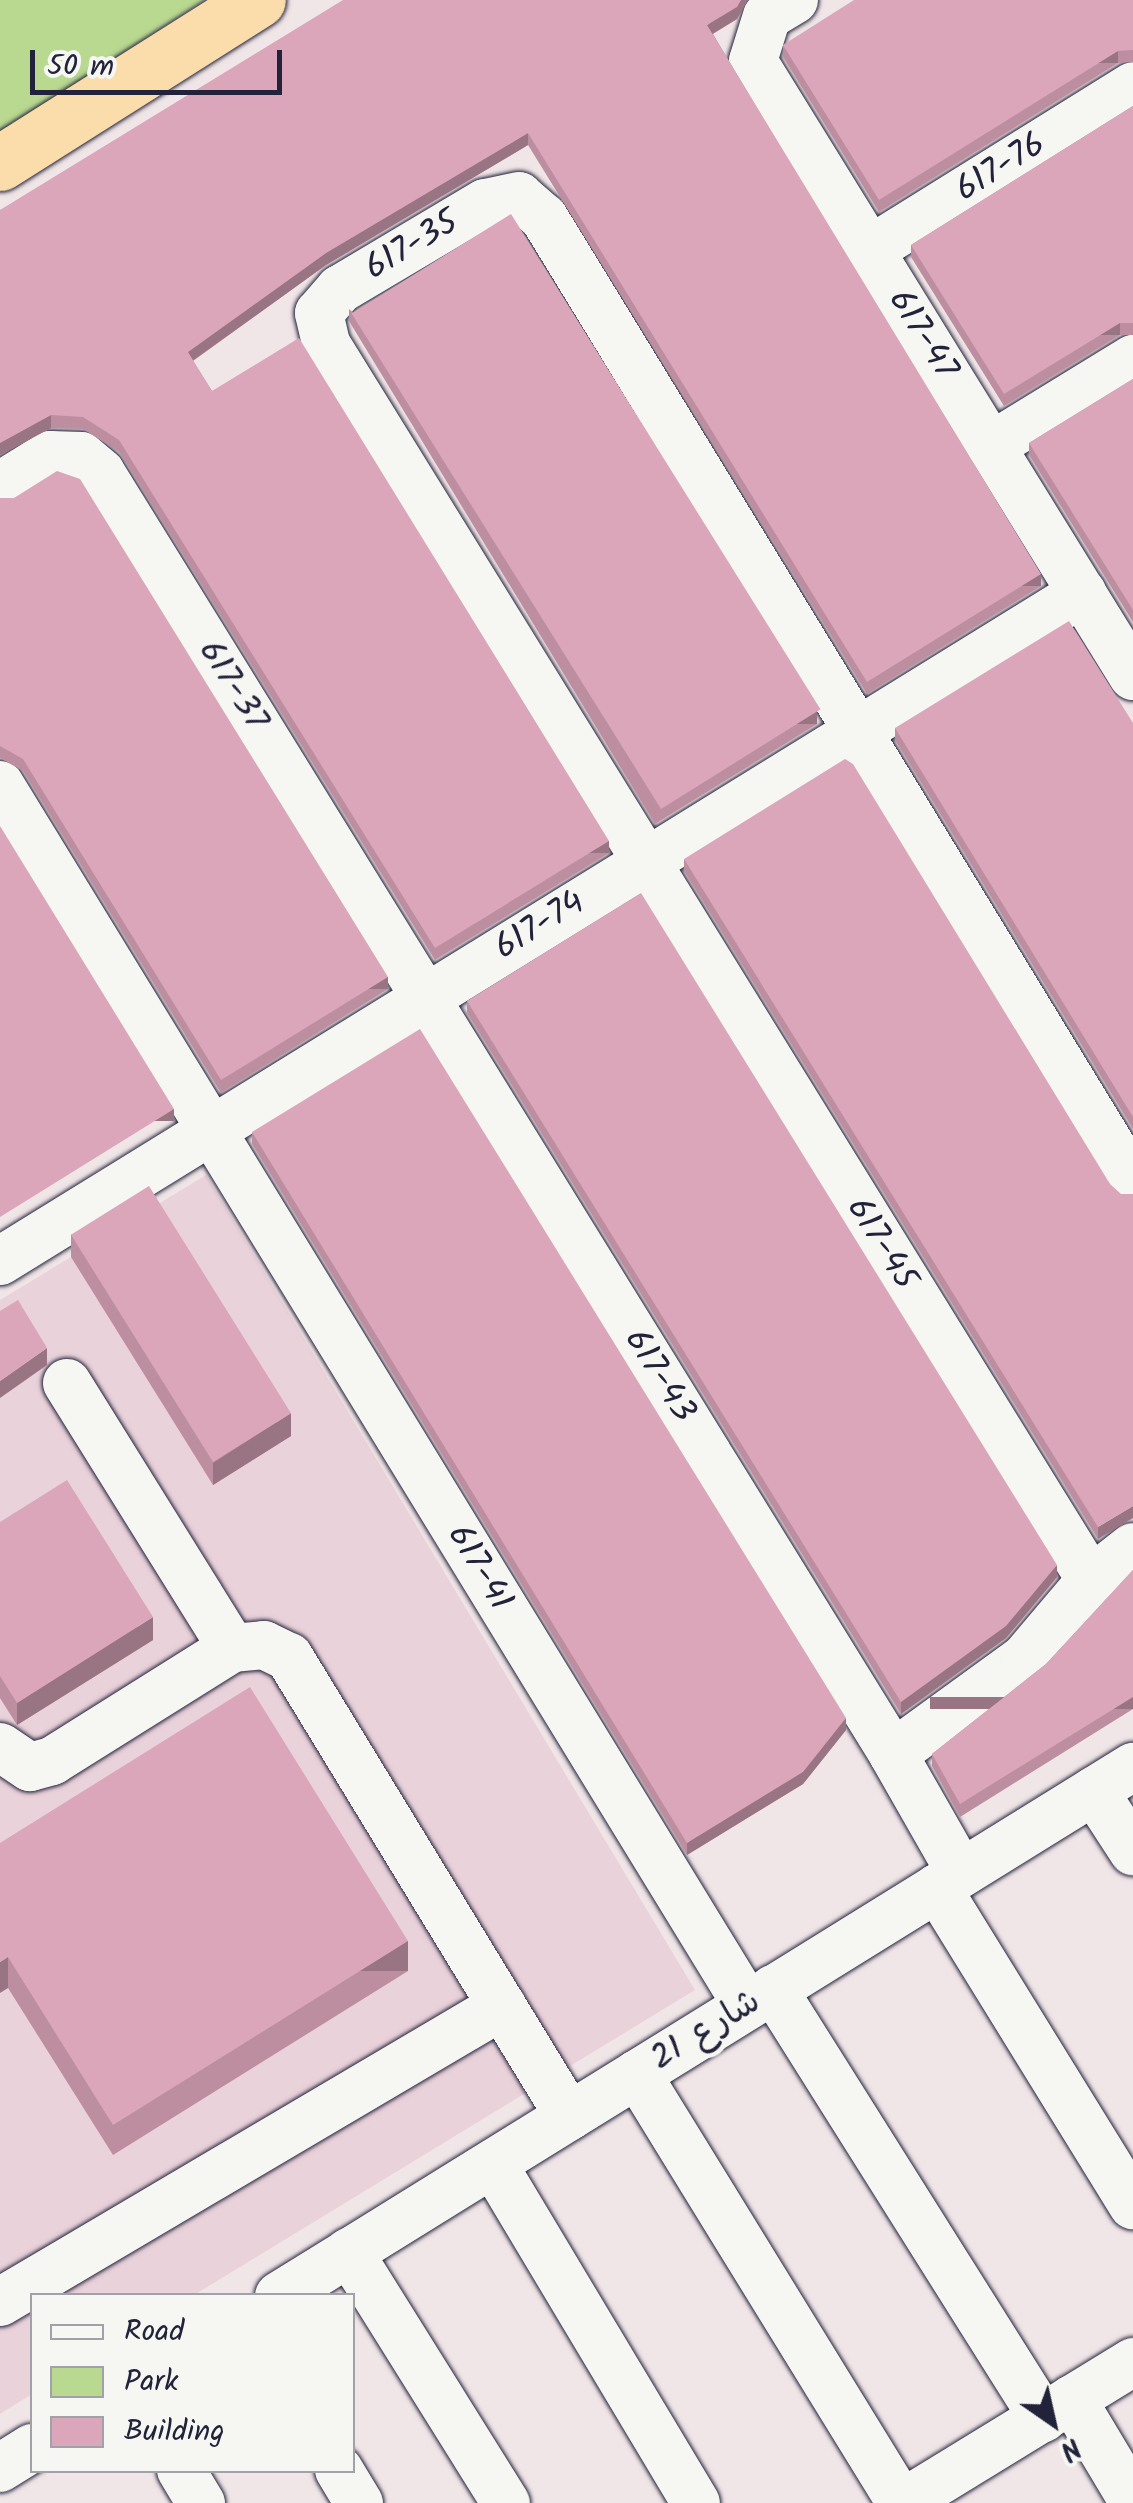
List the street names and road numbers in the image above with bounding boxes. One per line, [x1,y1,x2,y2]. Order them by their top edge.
street label: 617-76 [948,124,1054,212]
street label: 617-35 [358,202,466,290]
street label: 617-47 [878,282,966,388]
street label: 617-37 [188,633,276,739]
street label: 617-74 [487,882,593,970]
street label: 617-45 [837,1190,925,1298]
street label: 617-43 [614,1322,704,1430]
street label: 617-41 [437,1517,521,1619]
street label: شارع 21 [644,1981,768,2081]

